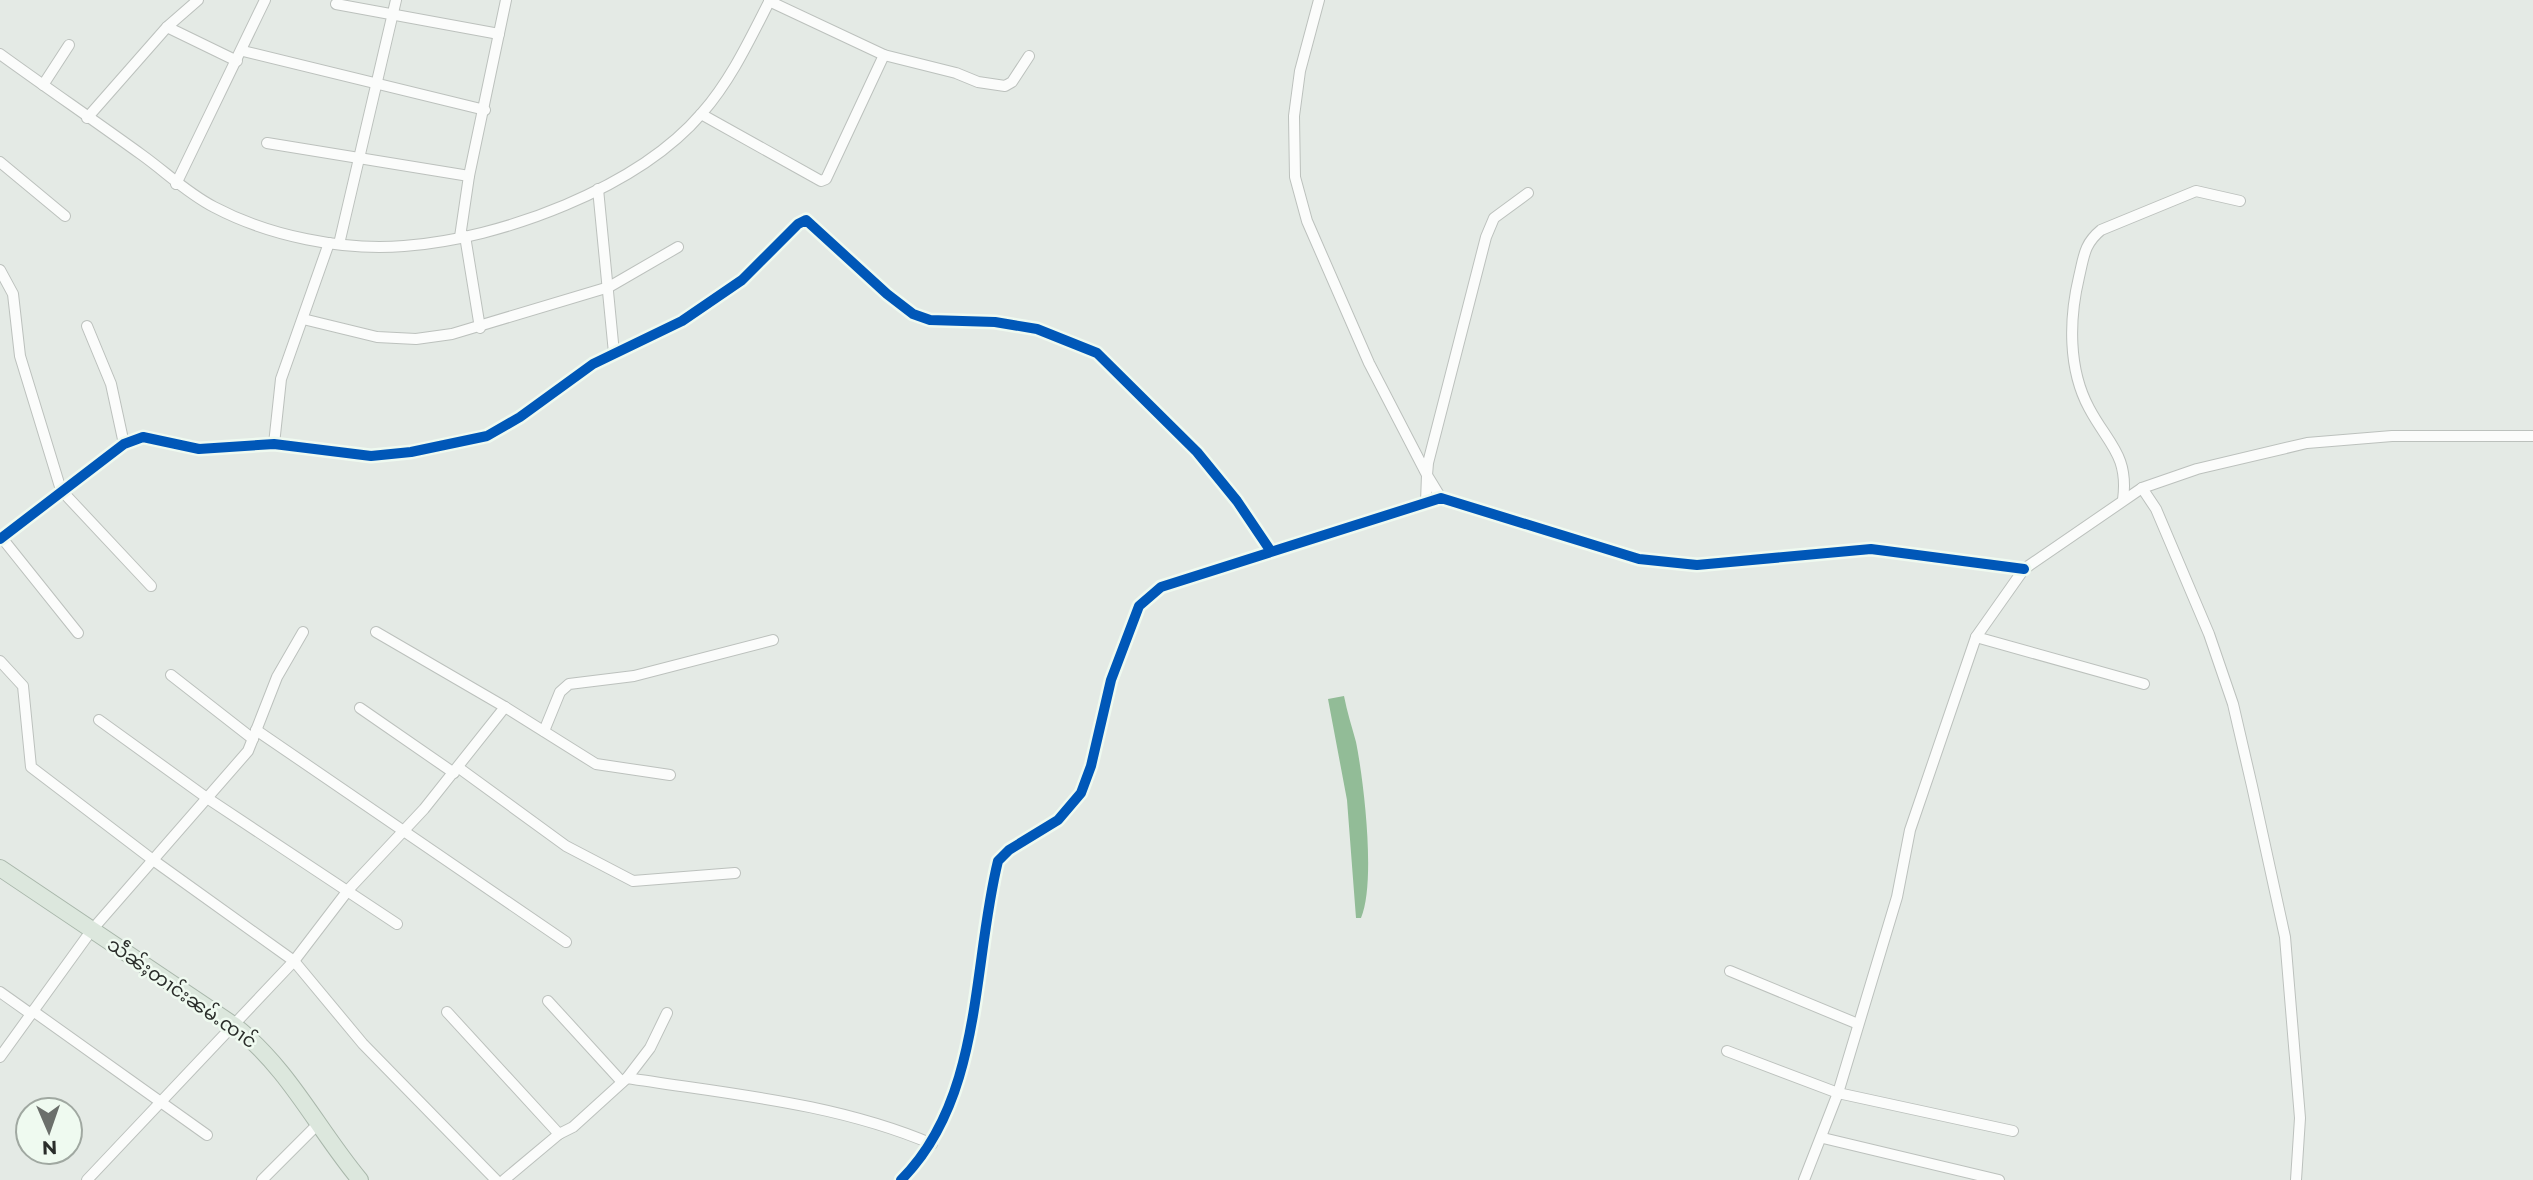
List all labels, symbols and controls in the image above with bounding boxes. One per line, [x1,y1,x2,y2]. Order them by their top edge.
street label: သဵၼ်ႈတၢင်းၼမ်ႉၸၢင် [103,930,263,1053]
north arrow [14,1096,84,1166]
text: N [41,1136,58,1159]

